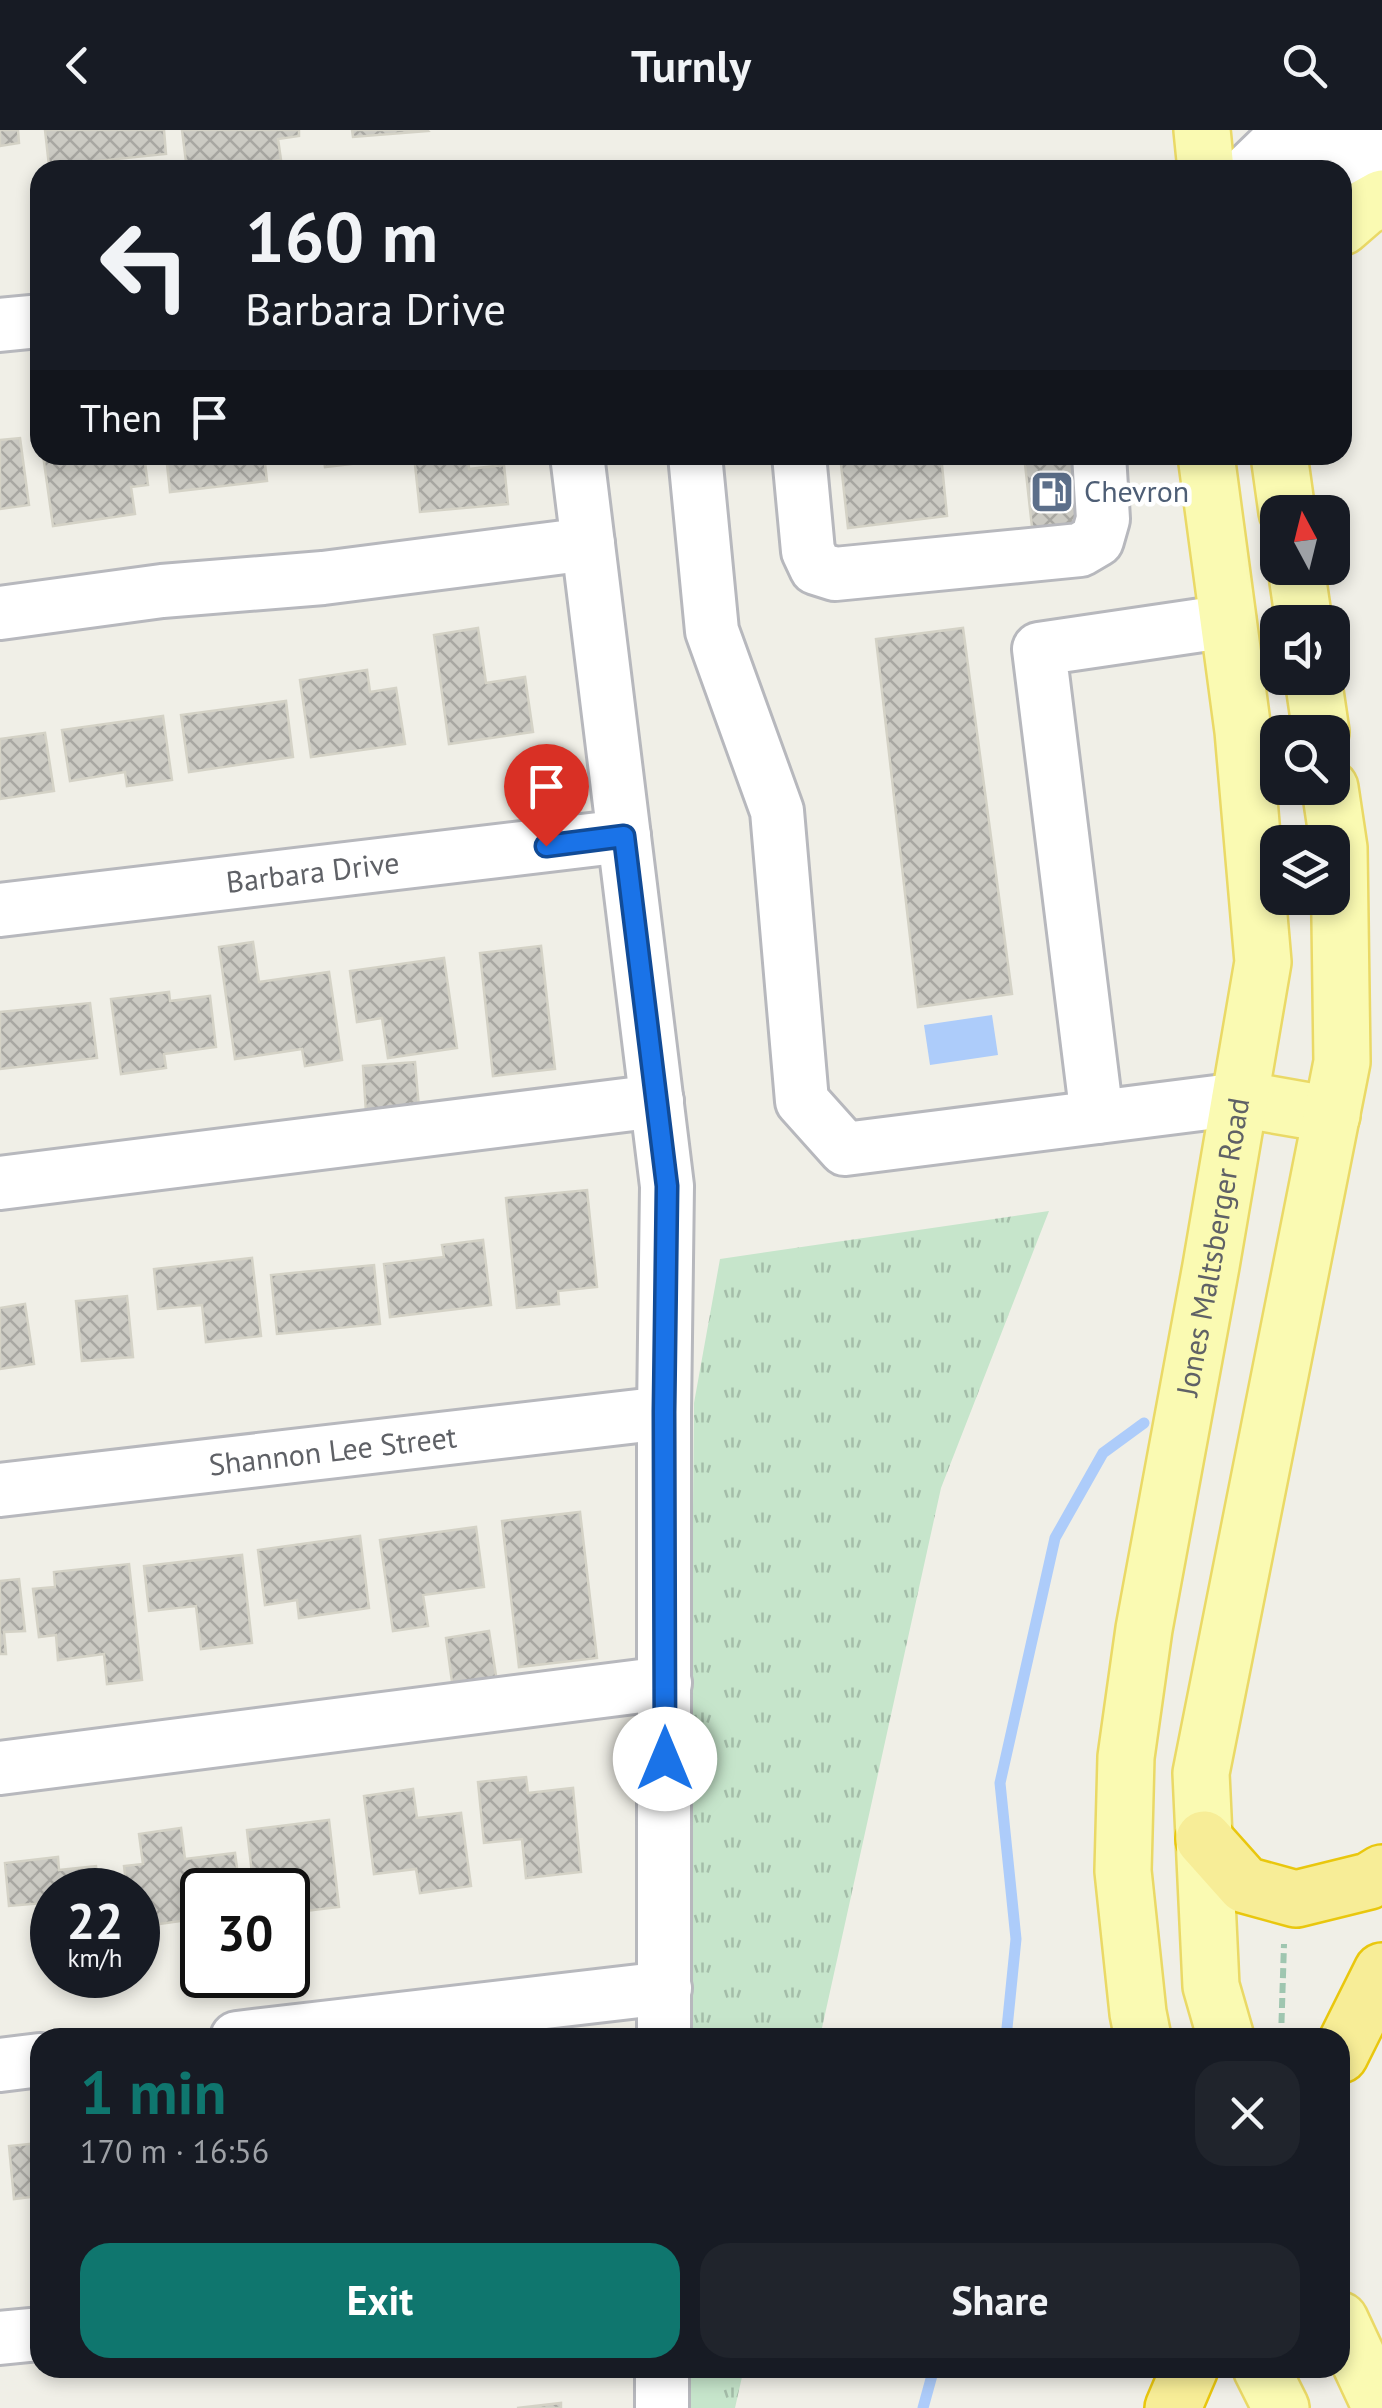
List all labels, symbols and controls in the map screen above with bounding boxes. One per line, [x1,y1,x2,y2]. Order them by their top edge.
text: Turnly [631,36,751,94]
icon: back [50,38,105,93]
icon: search [1277,38,1332,93]
text: 160 m [245,191,438,281]
icon: left [80,200,210,330]
text: Barbara Drive [245,279,506,337]
icon: arrive [182,390,237,445]
text: Then [80,393,162,442]
fuel station icon: Chevron [1029,469,1075,515]
place label: Chevron [1084,471,1189,510]
north arrow [1260,495,1350,585]
map controls [1260,495,1350,915]
button: sound [1260,605,1350,695]
button: search [1260,715,1350,805]
pin [504,744,589,847]
icon: arrive [519,759,574,814]
button: layers [1260,825,1350,915]
street label: Barbara Drive [224,842,401,901]
street label: Jones Maltsberger Road [1166,1095,1257,1401]
street label: Shannon Lee Street [207,1416,459,1484]
position arrow [613,1707,717,1811]
speed limit sign: 30 [180,1868,310,1998]
text: 22 [67,1888,123,1953]
text: km/h [68,1942,122,1974]
text: 1 min [80,2053,226,2131]
button: close [1195,2061,1300,2166]
text: 170 m · 16:56 [80,2130,269,2172]
button: Exit [80,2243,680,2358]
button: Share [700,2243,1300,2358]

